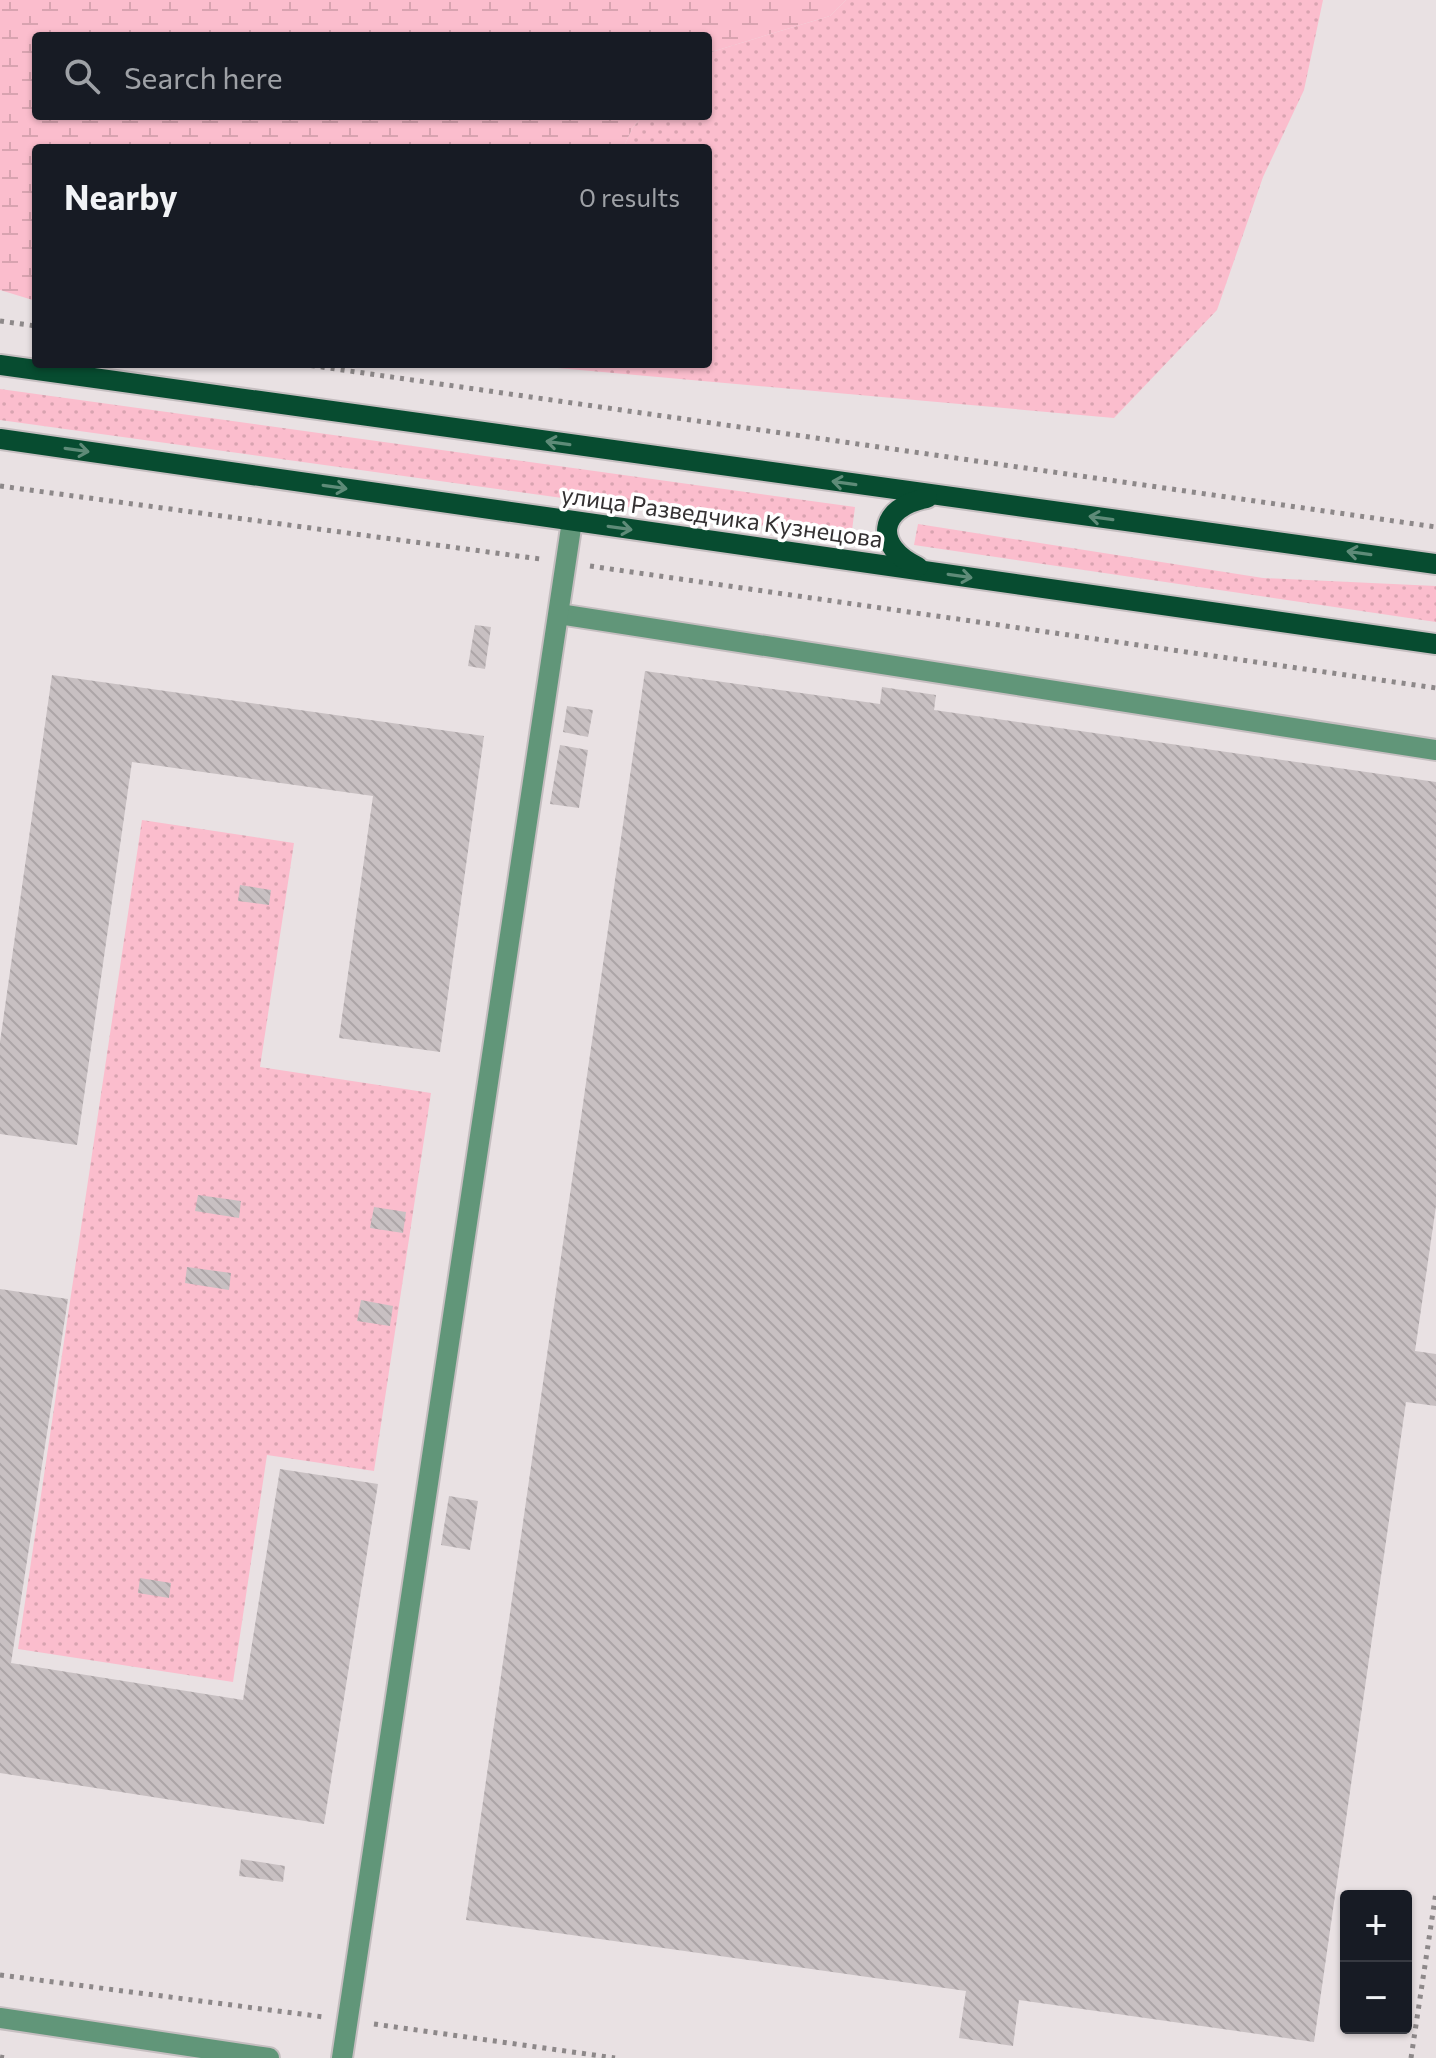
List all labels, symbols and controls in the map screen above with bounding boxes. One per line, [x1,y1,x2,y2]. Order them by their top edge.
search box [32,32,712,120]
icon: search [60,54,104,98]
text: Search here [124,58,283,95]
text: Nearby [64,175,178,217]
text: 0 results [579,181,680,212]
one-way arrow [546,435,571,450]
one-way arrow [64,443,89,458]
one-way arrow [831,475,857,490]
street label: улица Разведчика Кузнецова [559,479,885,553]
one-way arrow [321,480,347,495]
one-way arrow [1088,511,1115,526]
one-way arrow [607,521,632,536]
one-way arrow [1346,546,1373,561]
one-way arrow [946,569,973,584]
map controls [1340,1890,1412,2034]
button: + [1340,1890,1412,1962]
button: − [1340,1962,1412,2034]

